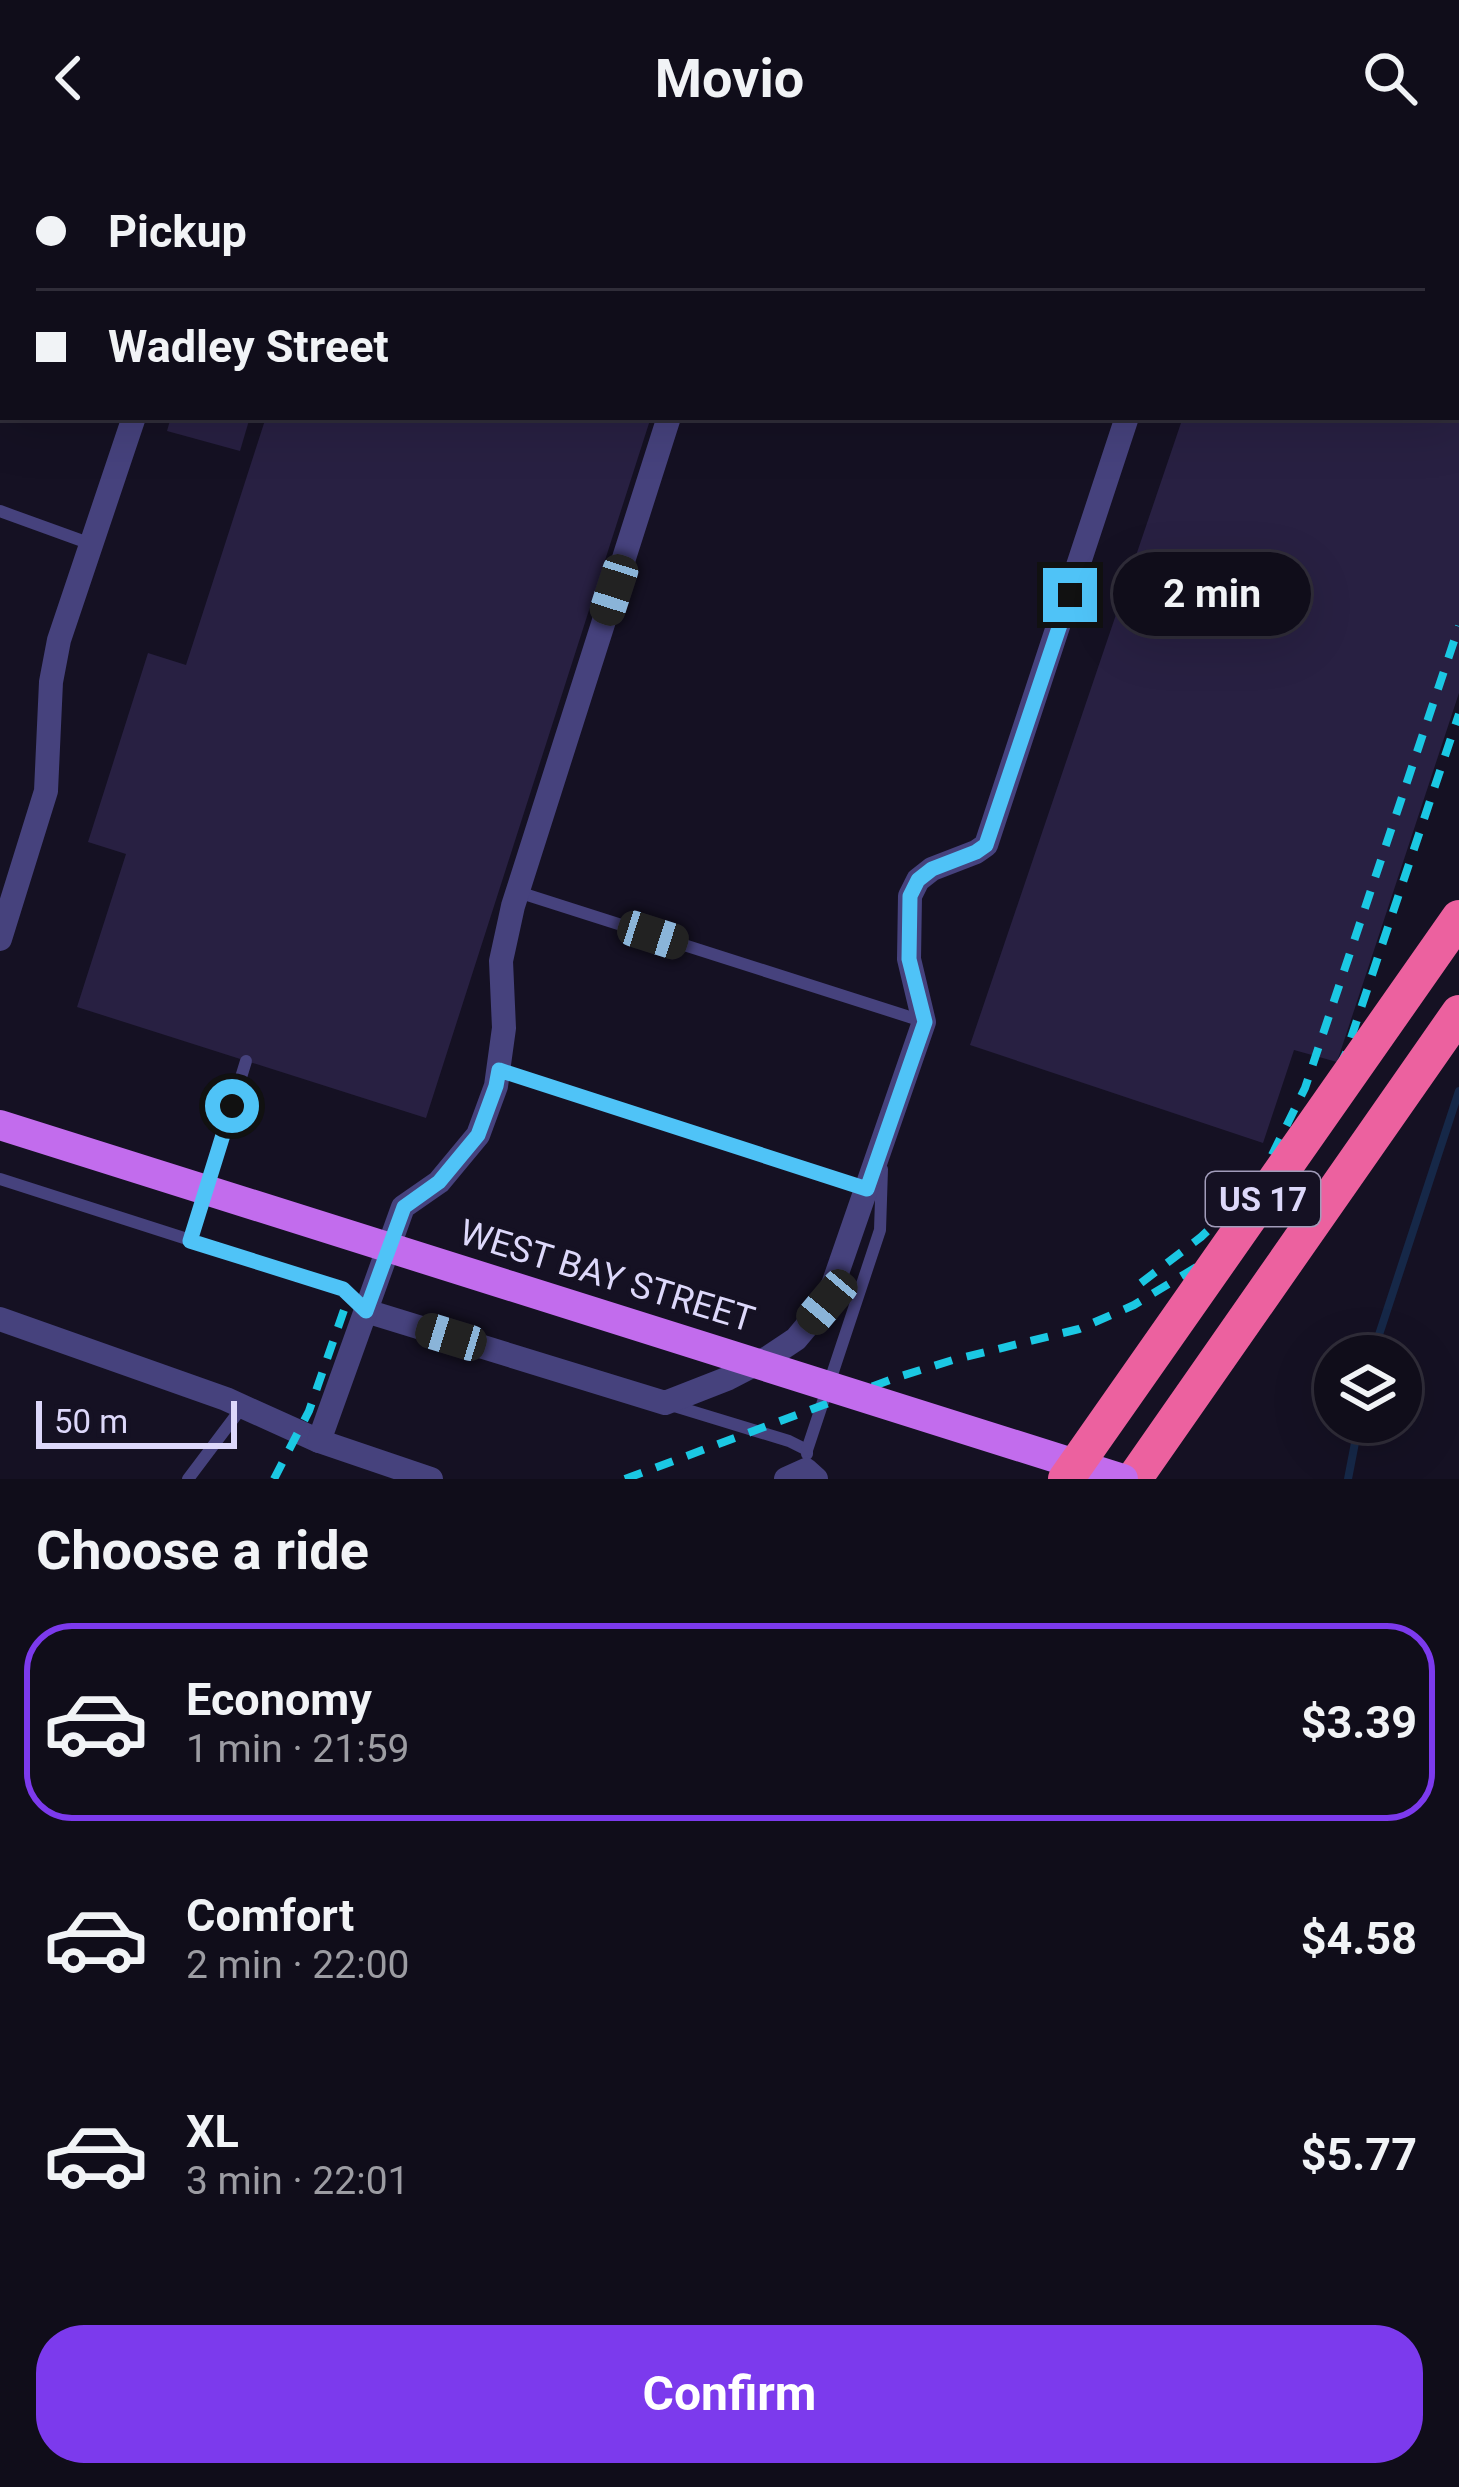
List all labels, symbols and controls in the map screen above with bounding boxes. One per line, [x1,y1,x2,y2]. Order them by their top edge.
icon: back [36,45,102,111]
icon: search [1357,45,1423,111]
text: Movio [655,47,804,110]
text: Pickup [108,205,247,258]
text: Wadley Street [108,320,389,373]
car [586,550,642,630]
callout: 2 min [1112,553,1310,637]
route end [1043,568,1097,622]
text: 2 min [1163,571,1261,617]
car [613,907,693,963]
route start [205,1079,259,1133]
road number: US 17 [1206,1172,1320,1226]
street label: WEST BAY STREET [455,1211,759,1341]
car [790,1263,864,1341]
car [411,1309,491,1365]
map controls [1314,1335,1422,1443]
button: layers [1314,1335,1422,1443]
scale bar [36,1395,237,1448]
text: 50 m [54,1402,128,1441]
text: Choose a ride [36,1519,369,1582]
icon: car [42,1668,150,1776]
text: Economy [186,1673,372,1726]
text: $3.39 [1301,1696,1417,1749]
text: 1 min · 21:59 [186,1726,409,1772]
icon: car [42,1884,150,1992]
text: Comfort [186,1889,354,1942]
text: $4.58 [1301,1912,1417,1965]
text: 2 min · 22:00 [186,1942,409,1988]
icon: car [42,2100,150,2208]
text: XL [186,2105,239,2158]
text: $5.77 [1301,2128,1417,2181]
text: 3 min · 22:01 [186,2158,409,2204]
button: Confirm [36,2325,1423,2463]

